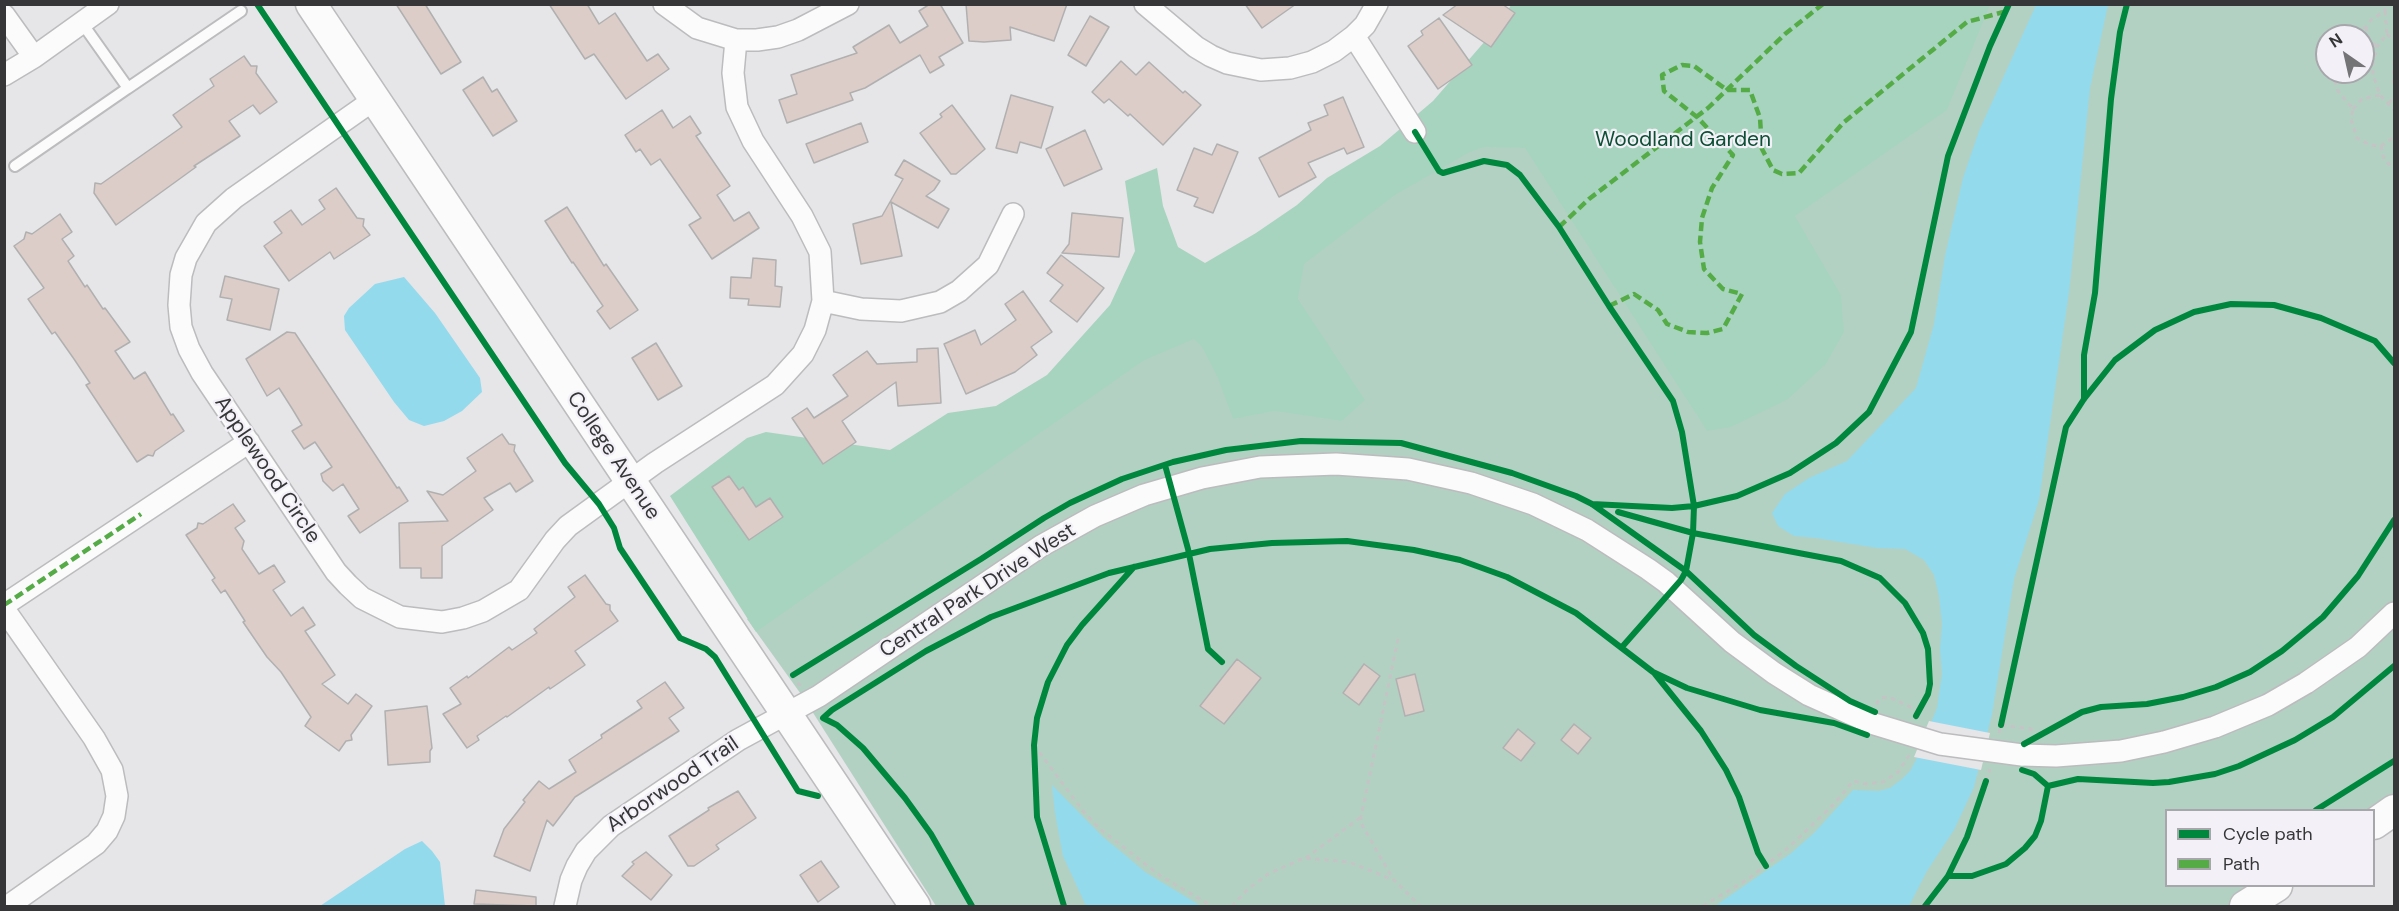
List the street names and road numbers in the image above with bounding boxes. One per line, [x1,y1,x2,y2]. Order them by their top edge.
street label: College Avenue [561,387,665,525]
street label: Applewood Circle [209,392,325,548]
street label: Central Park Drive West [875,518,1081,664]
street label: Arborwood Trail [602,732,744,838]

